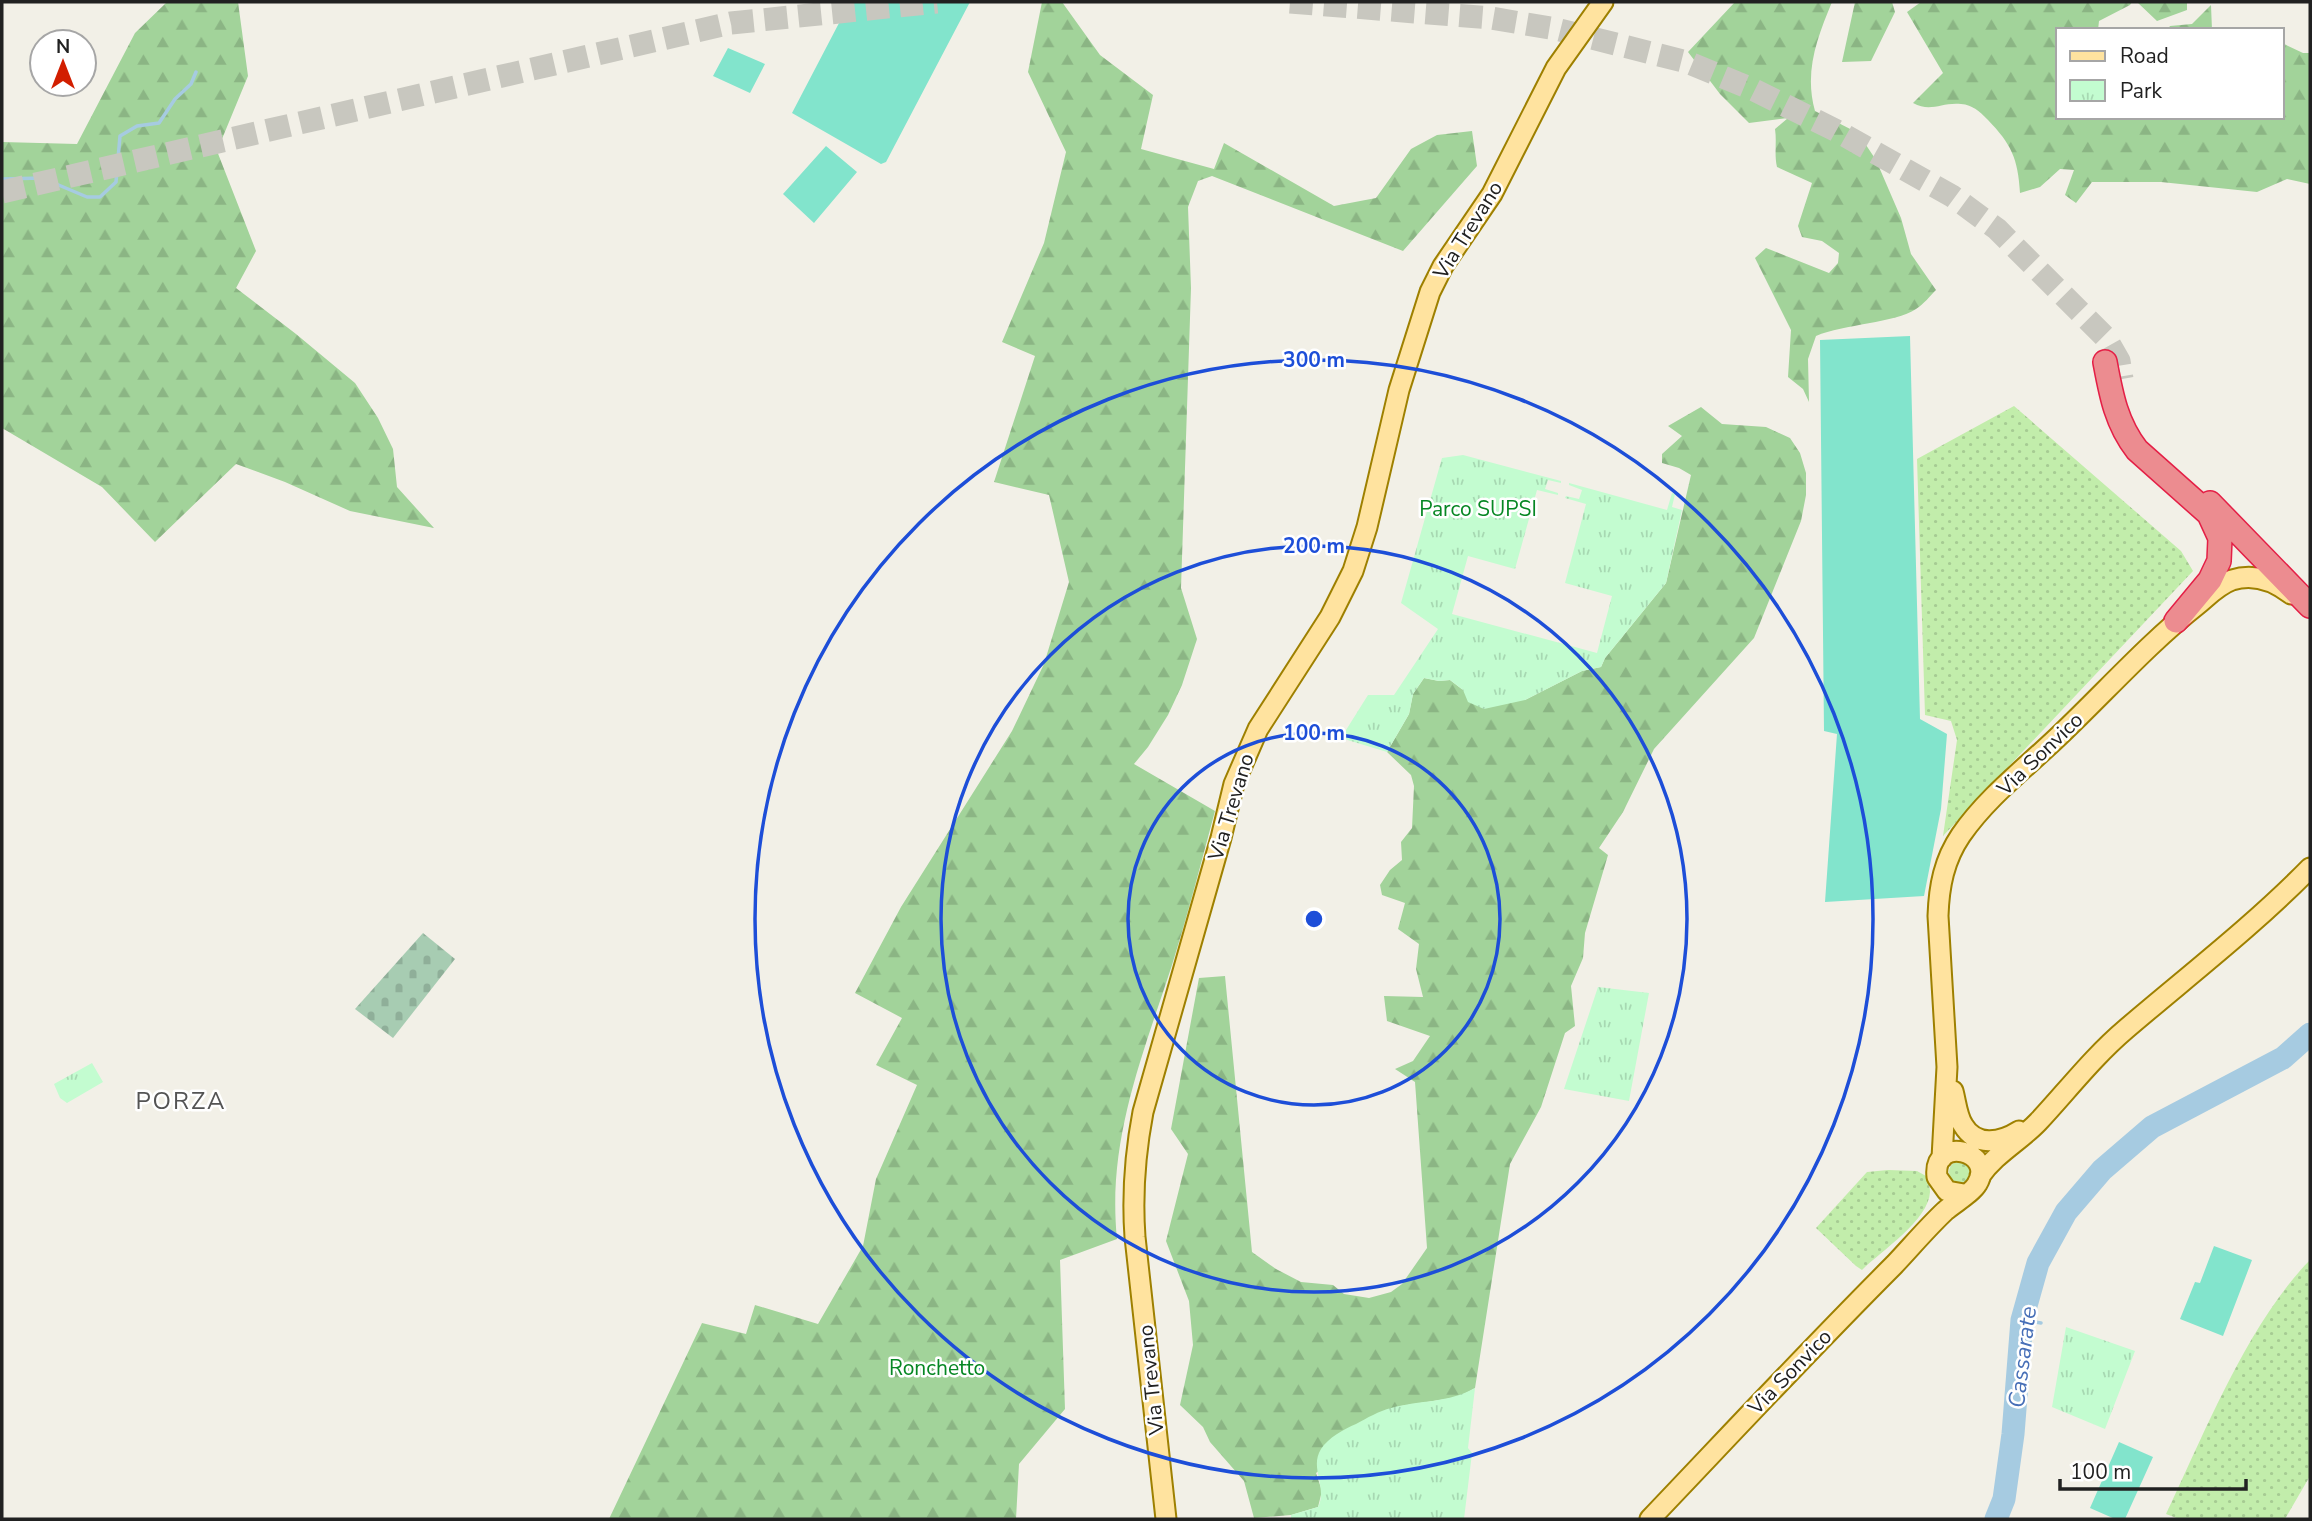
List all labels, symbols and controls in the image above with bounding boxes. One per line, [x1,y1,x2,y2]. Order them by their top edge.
north arrow [28,28,98,98]
legend [2056,28,2284,119]
text: N [56,34,70,60]
text: Road [2120,42,2169,70]
text: Park [2120,77,2162,105]
street label: Via Trevano [1426,176,1509,285]
text: 300 m [1283,346,1345,374]
park label: Parco SUPSI [1419,495,1537,523]
text: 200 m [1283,532,1345,560]
street label: Via Sonvico [1990,706,2089,803]
text: 100 m [1283,719,1345,747]
street label: Via Trevano [1201,750,1261,865]
centre of rings [1302,907,1326,931]
district label: PORZA [136,1085,226,1117]
water label: Cassarate [2001,1305,2044,1410]
street label: Via Sonvico [1741,1323,1838,1422]
street label: Via Trevano [1131,1324,1171,1437]
park label: Ronchetto [889,1354,985,1382]
scale bar [2060,1448,2246,1492]
text: 100 m [2070,1458,2131,1486]

